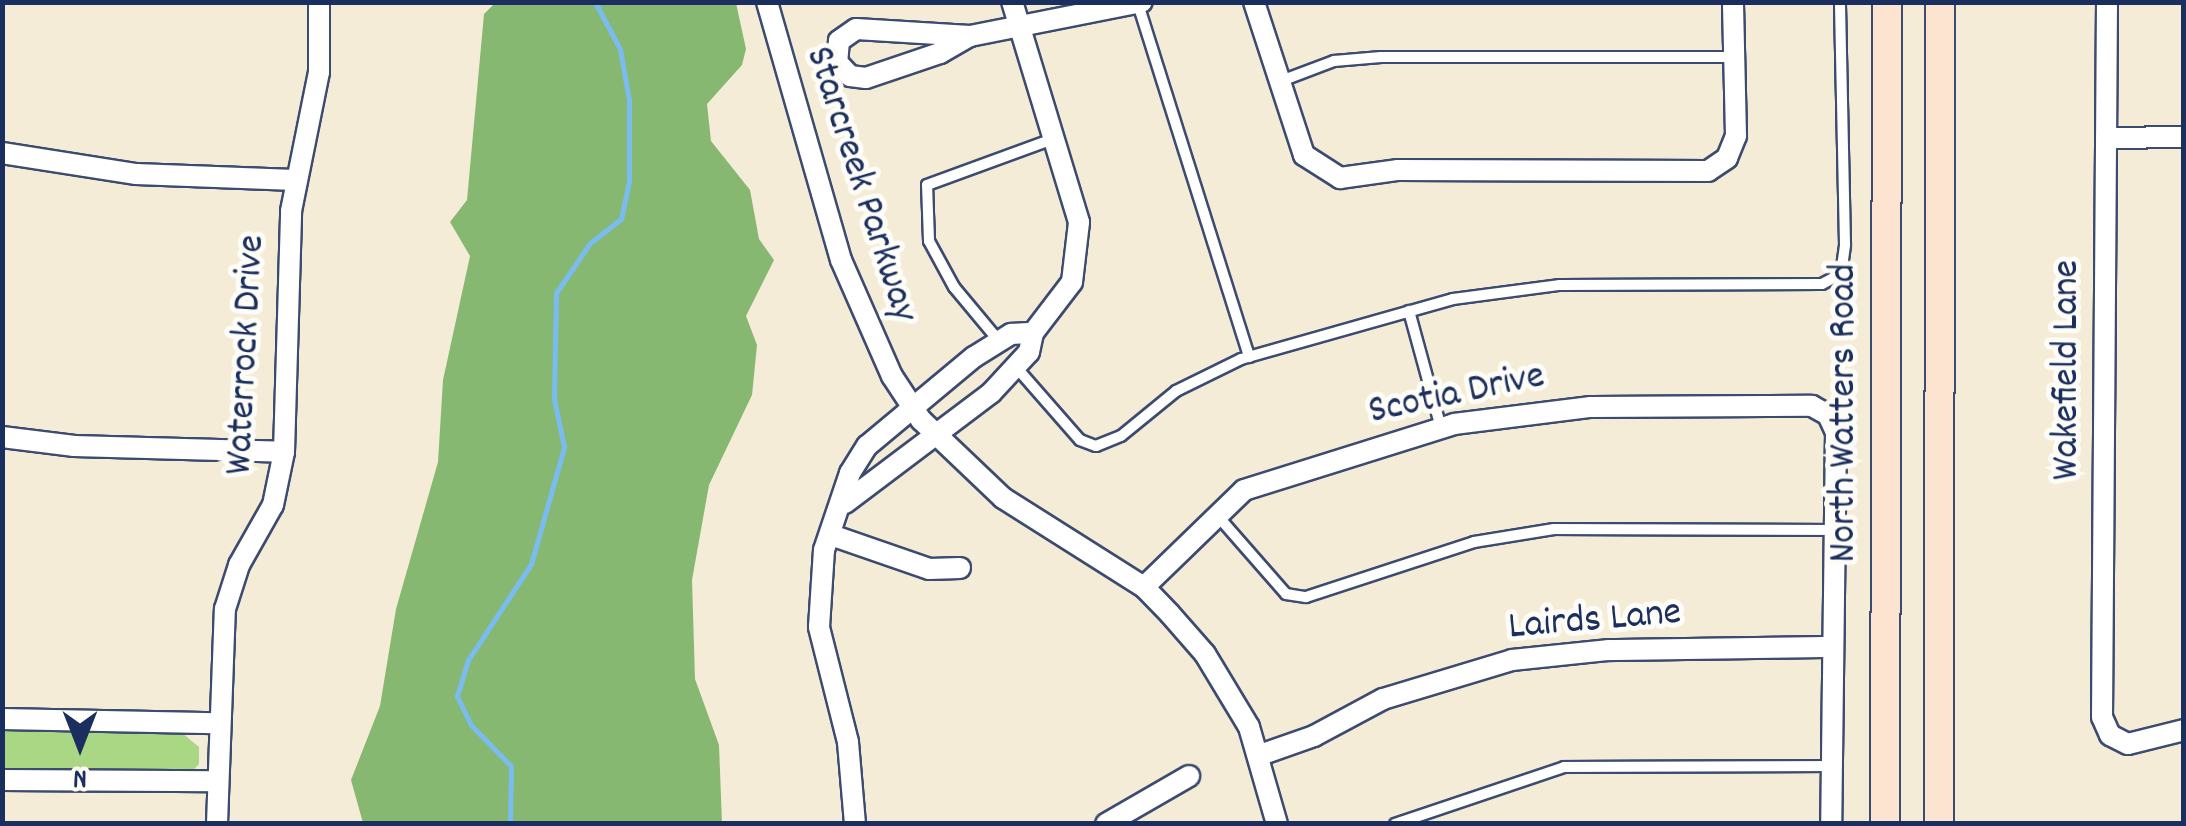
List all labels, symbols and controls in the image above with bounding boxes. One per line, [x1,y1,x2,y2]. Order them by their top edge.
street label: Starcreek Parkway [792,41,926,329]
street label: Waterrock Drive [218,234,278,476]
street label: Wakefield Lane [2045,260,2093,480]
street label: North Watters Road [1822,263,1870,563]
street label: Scotia Drive [1365,354,1549,438]
street label: Lairds Lane [1507,591,1683,653]
north arrow [30,696,130,796]
text: N [73,756,87,796]

